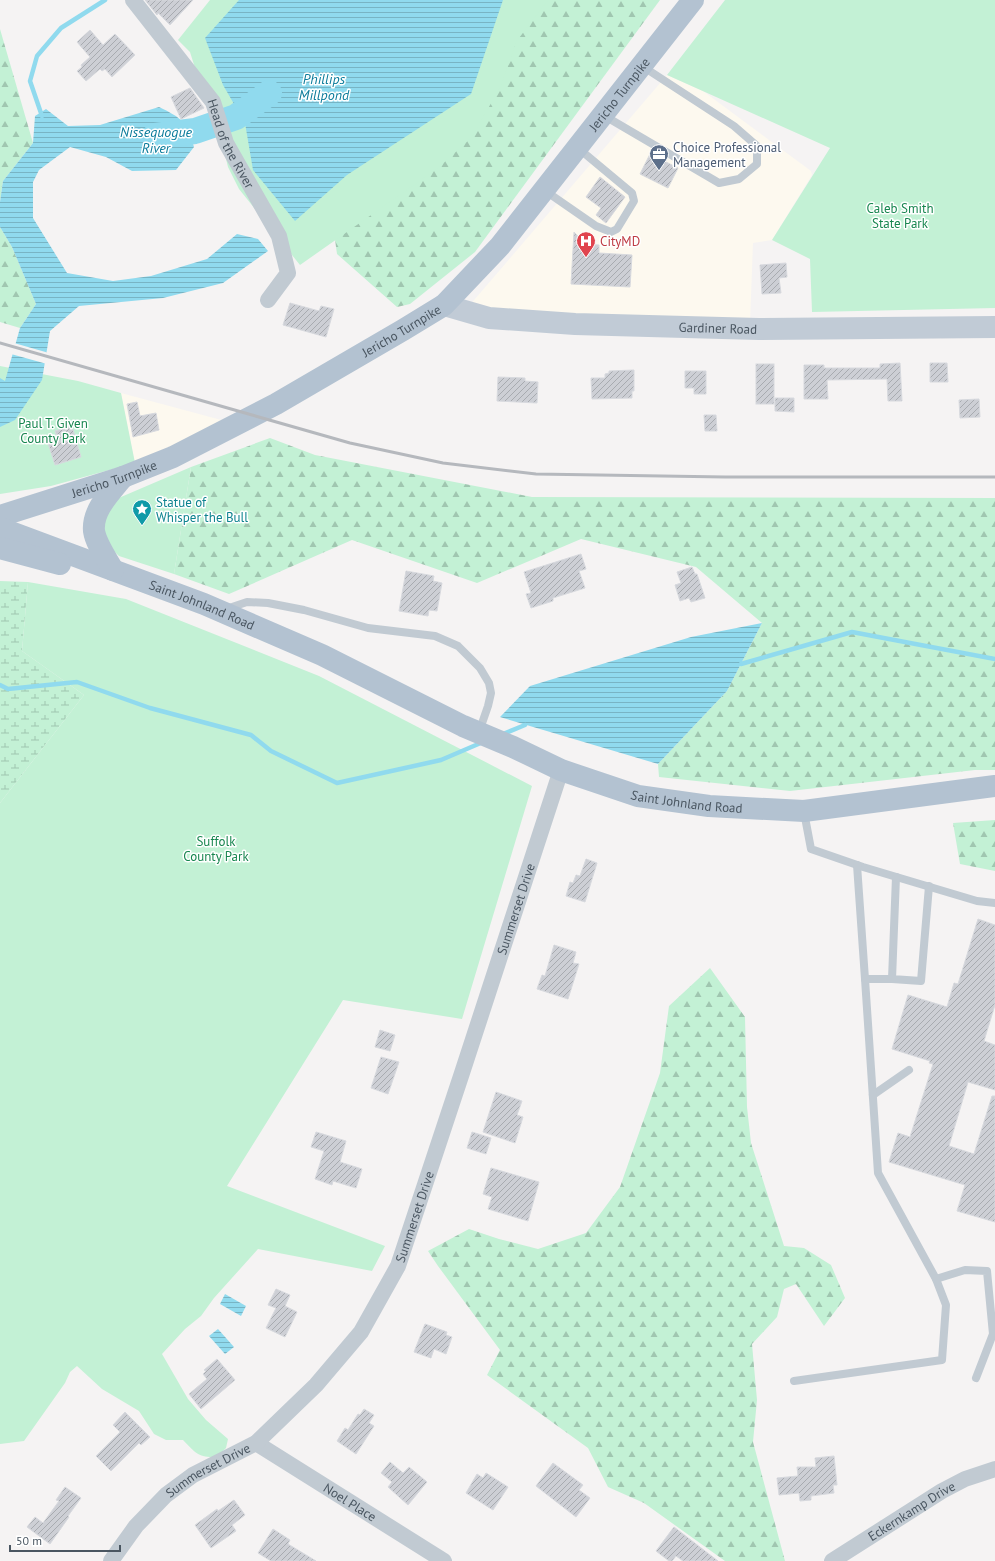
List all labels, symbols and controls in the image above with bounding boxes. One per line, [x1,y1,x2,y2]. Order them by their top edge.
street label: Jericho Turnpike [585,54,654,136]
water label: Phillips Millpond [299,70,350,104]
street label: Head of the River [204,97,258,192]
water label: Nissequogue River [120,123,193,157]
place label: Choice Professional Management [673,139,781,171]
office icon: Choice Professional Management [648,143,670,171]
park label: Caleb Smith State Park [866,200,934,232]
hospital icon: CityMD [575,230,597,258]
place label: CityMD [600,233,640,250]
street label: Jericho Turnpike [358,301,444,362]
street label: Gardiner Road [678,319,757,338]
park label: Paul T. Given County Park [18,415,88,447]
street label: Jericho Turnpike [69,456,159,502]
place label: Statue of Whisper the Bull [156,494,248,526]
place icon: Statue of Whisper the Bull [131,498,153,526]
street label: Saint Johnland Road [147,576,257,634]
street label: Saint Johnland Road [628,786,743,817]
park label: Suffolk County Park [183,833,249,865]
street label: Summerset Drive [493,861,539,957]
street label: Summerset Drive [392,1169,438,1265]
street label: Summerset Drive [162,1439,253,1501]
street label: Eckernkamp Drive [865,1478,958,1545]
street label: Noel Place [320,1479,379,1525]
scale bar [10,1527,120,1553]
text: 50 m [16,1533,42,1548]

